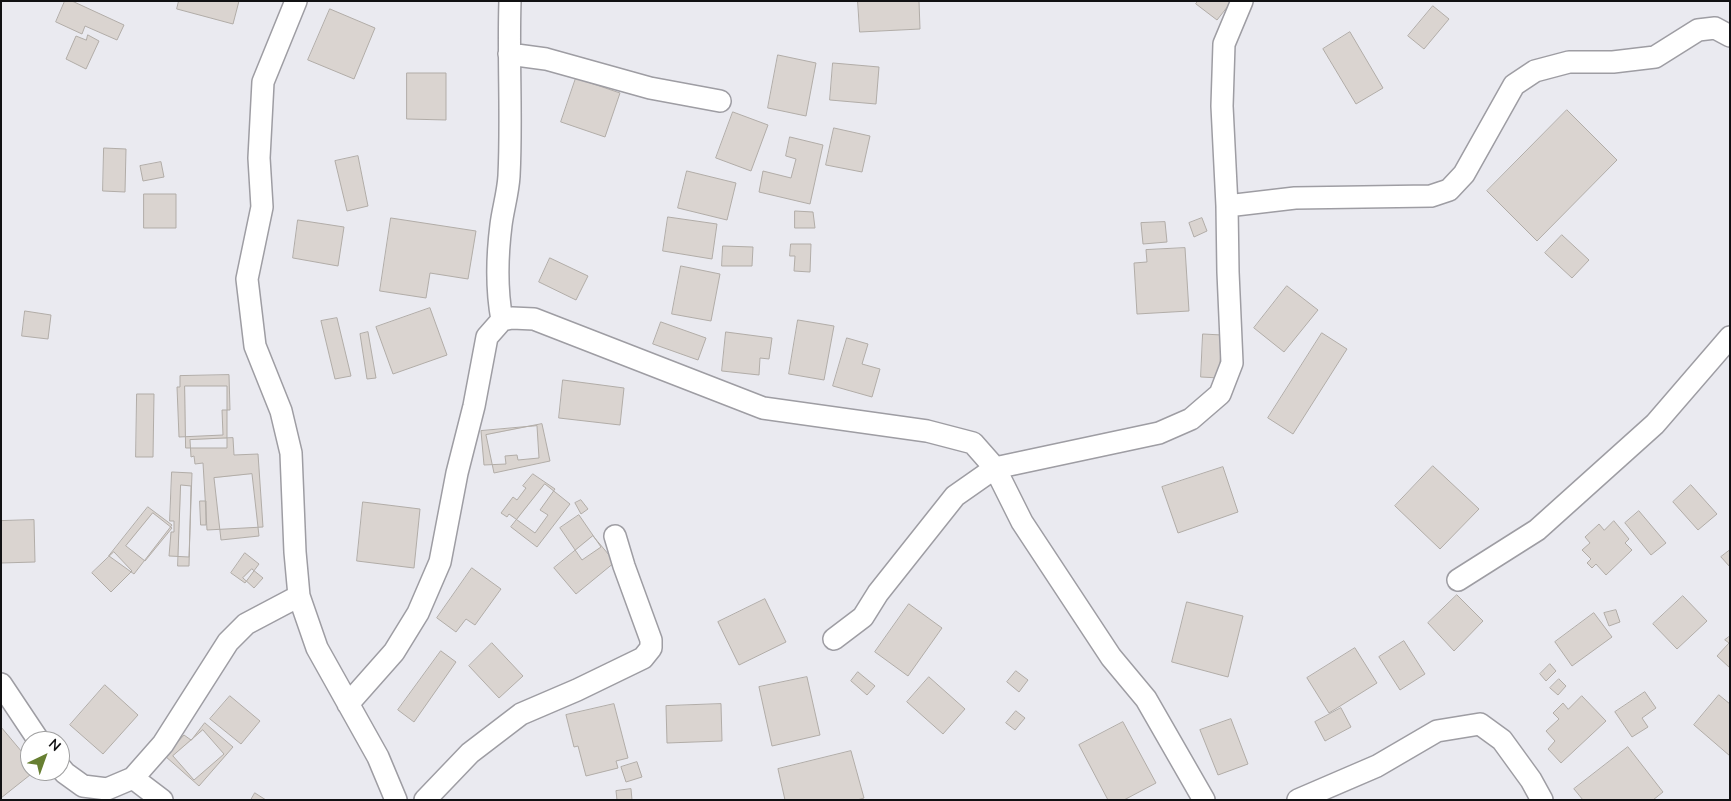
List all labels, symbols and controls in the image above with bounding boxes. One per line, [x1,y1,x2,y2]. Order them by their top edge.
north arrow [20,731,70,781]
text: N [44,735,65,756]

